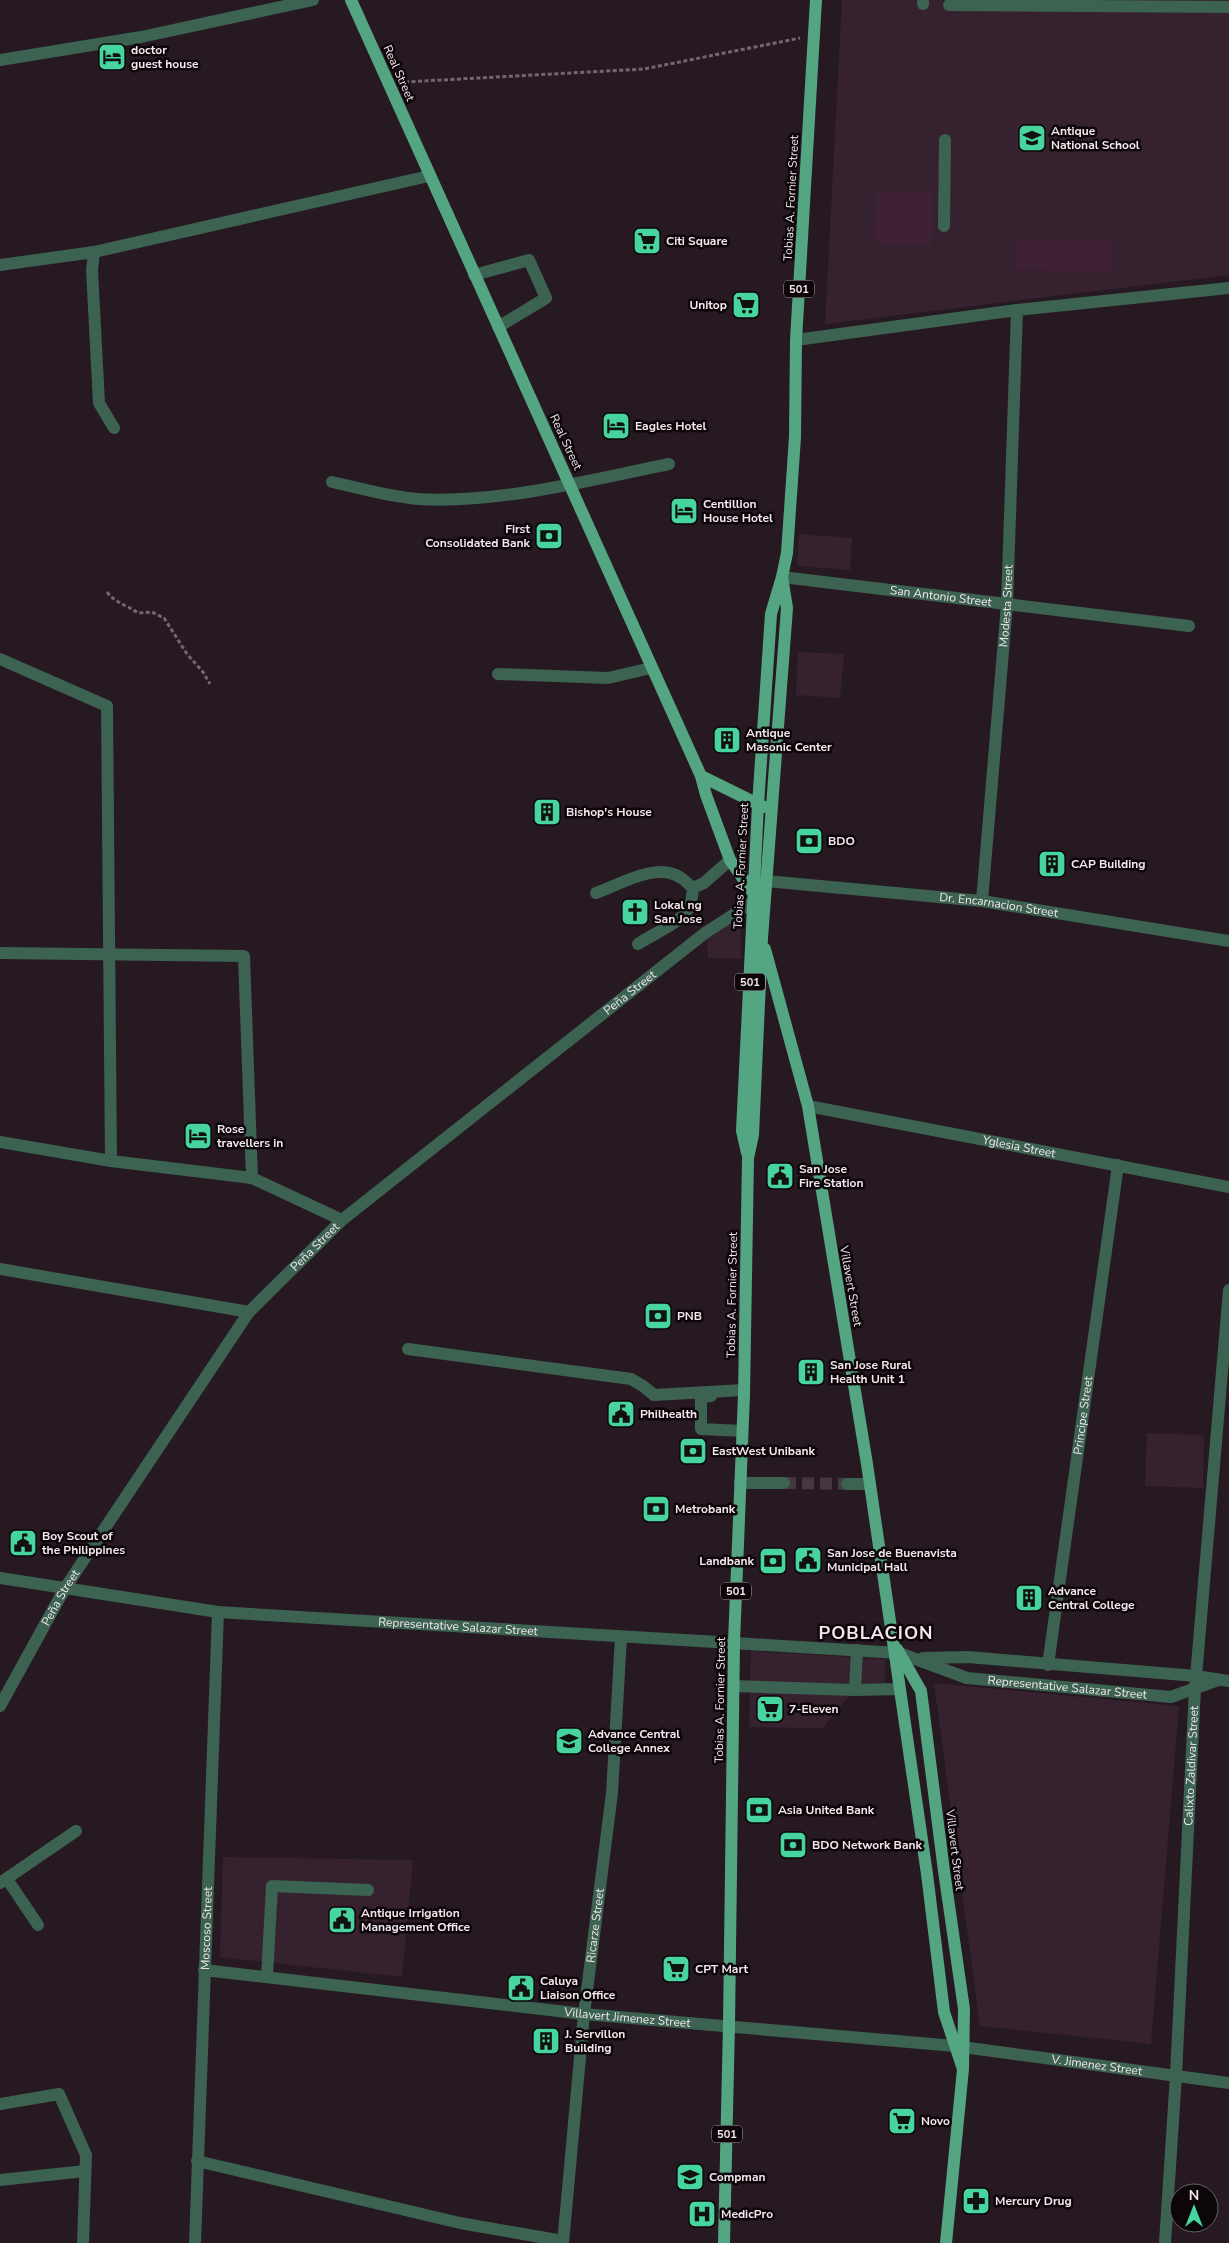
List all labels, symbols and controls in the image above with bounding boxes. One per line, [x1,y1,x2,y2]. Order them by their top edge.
hotel icon: doctor guest house [97,42,127,72]
place label: doctor guest house [131,42,199,72]
street label: Real Street [379,42,419,104]
school or university icon: Antique National School [1017,123,1047,153]
place label: Antique National School [1051,123,1140,153]
street label: Tobias A. Fornier Street [780,134,802,261]
supermarket icon: Citi Square [632,226,662,256]
place label: Citi Square [666,233,728,249]
road number: 501 [784,280,814,298]
supermarket icon: Unitop [731,290,761,320]
place label: Unitop [689,297,727,313]
street label: Real Street [546,411,586,473]
hotel icon: Eagles Hotel [601,411,631,441]
place label: Eagles Hotel [635,418,706,434]
hotel icon: Centillion House Hotel [669,496,699,526]
place label: Centillion House Hotel [703,496,773,526]
place label: First Consolidated Bank [425,521,531,551]
bank icon: First Consolidated Bank [534,521,564,551]
street label: Modesta Street [995,564,1016,648]
street label: San Antonio Street [889,582,993,610]
building icon: Antique Masonic Center [712,725,742,755]
place label: Antique Masonic Center [746,725,832,755]
building icon: Bishop's House [532,797,562,827]
street label: Tobias A. Fornier Street [730,802,752,929]
place label: Bishop's House [566,804,652,820]
bank icon: BDO [794,826,824,856]
place label: BDO [828,833,855,849]
building icon: CAP Building [1037,849,1067,879]
place label: CAP Building [1071,856,1146,872]
street label: Dr. Encarnacion Street [939,889,1060,921]
church icon: Lokal ng San Jose [620,897,650,927]
place label: Lokal ng San Jose [654,897,702,927]
street label: Peña Street [600,966,660,1018]
road number: 501 [735,974,765,990]
hotel icon: Rose travellers in [183,1121,213,1151]
place label: Rose travellers in [217,1121,283,1151]
street label: Yglesia Street [980,1132,1058,1162]
public building icon: San Jose Fire Station [765,1161,795,1191]
place label: San Jose Fire Station [799,1161,863,1191]
street label: Peña Street [287,1219,343,1275]
street label: Tobias A. Fornier Street [723,1231,741,1358]
street label: Villavert Street [836,1243,866,1328]
bank icon: PNB [643,1301,673,1331]
place label: PNB [677,1308,702,1324]
building icon: San Jose Rural Health Unit 1 [796,1357,826,1387]
place label: San Jose Rural Health Unit 1 [830,1357,912,1387]
street label: Principe Street [1070,1374,1096,1456]
public building icon: Philhealth [606,1399,636,1429]
place label: Philhealth [640,1406,697,1422]
bank icon: EastWest Unibank [678,1436,708,1466]
place label: EastWest Unibank [712,1443,816,1459]
bank icon: Metrobank [641,1494,671,1524]
place label: Metrobank [675,1501,736,1517]
public building icon: Boy Scout of the Philippines [8,1528,38,1558]
place label: Boy Scout of the Philippines [42,1528,125,1558]
public building icon: San Jose de Buenavista Municipal Hall [793,1545,823,1575]
place label: San Jose de Buenavista Municipal Hall [827,1545,957,1575]
bank icon: Landbank [758,1546,788,1576]
place label: Landbank [699,1553,755,1569]
street label: Peña Street [38,1566,84,1629]
road number: 501 [721,1582,751,1600]
building icon: Advance Central College [1014,1583,1044,1613]
place label: Advance Central College [1048,1583,1135,1613]
street label: Representative Salazar Street [378,1614,539,1639]
district label: POBLACION [818,1621,934,1645]
street label: Tobias A. Fornier Street [711,1636,729,1763]
street label: Representative Salazar Street [987,1672,1148,1703]
supermarket icon: 7-Eleven [755,1694,785,1724]
place label: 7-Eleven [789,1701,838,1717]
street label: Calixto Zaldivar Street [1180,1705,1202,1826]
school or university icon: Advance Central College Annex [554,1726,584,1756]
place label: Advance Central College Annex [588,1726,680,1756]
bank icon: Asia United Bank [744,1795,774,1825]
place label: Asia United Bank [778,1802,875,1818]
street label: Villavert Street [942,1808,968,1892]
bank icon: BDO Network Bank [778,1830,808,1860]
place label: BDO Network Bank [812,1837,922,1853]
street label: Moscoso Street [197,1886,216,1970]
street label: Ricarze Street [583,1887,608,1964]
public building icon: Antique Irrigation Management Office [327,1905,357,1935]
place label: Antique Irrigation Management Office [361,1905,471,1935]
supermarket icon: CPT Mart [661,1954,691,1984]
place label: CPT Mart [695,1961,748,1977]
public building icon: Caluya Liaison Office [506,1973,536,2003]
place label: Caluya Liaison Office [540,1973,616,2003]
street label: Villavert Jimenez Street [562,2004,692,2031]
building icon: J. Servillon Building [531,2026,561,2056]
place label: J. Servillon Building [564,2026,625,2056]
street label: V. Jimenez Street [1049,2051,1144,2079]
supermarket icon: Novo [887,2106,917,2136]
place label: Novo [921,2113,950,2129]
road number: 501 [712,2126,742,2142]
school or university icon: Compman [675,2162,705,2192]
place label: Compman [709,2169,765,2185]
north arrow [1169,2183,1219,2233]
pharmacy icon: Mercury Drug [961,2186,991,2216]
text: N [1189,2186,1199,2205]
place label: Mercury Drug [995,2193,1072,2209]
hospital icon: MedicPro [687,2199,717,2229]
place label: MedicPro [721,2206,773,2222]

